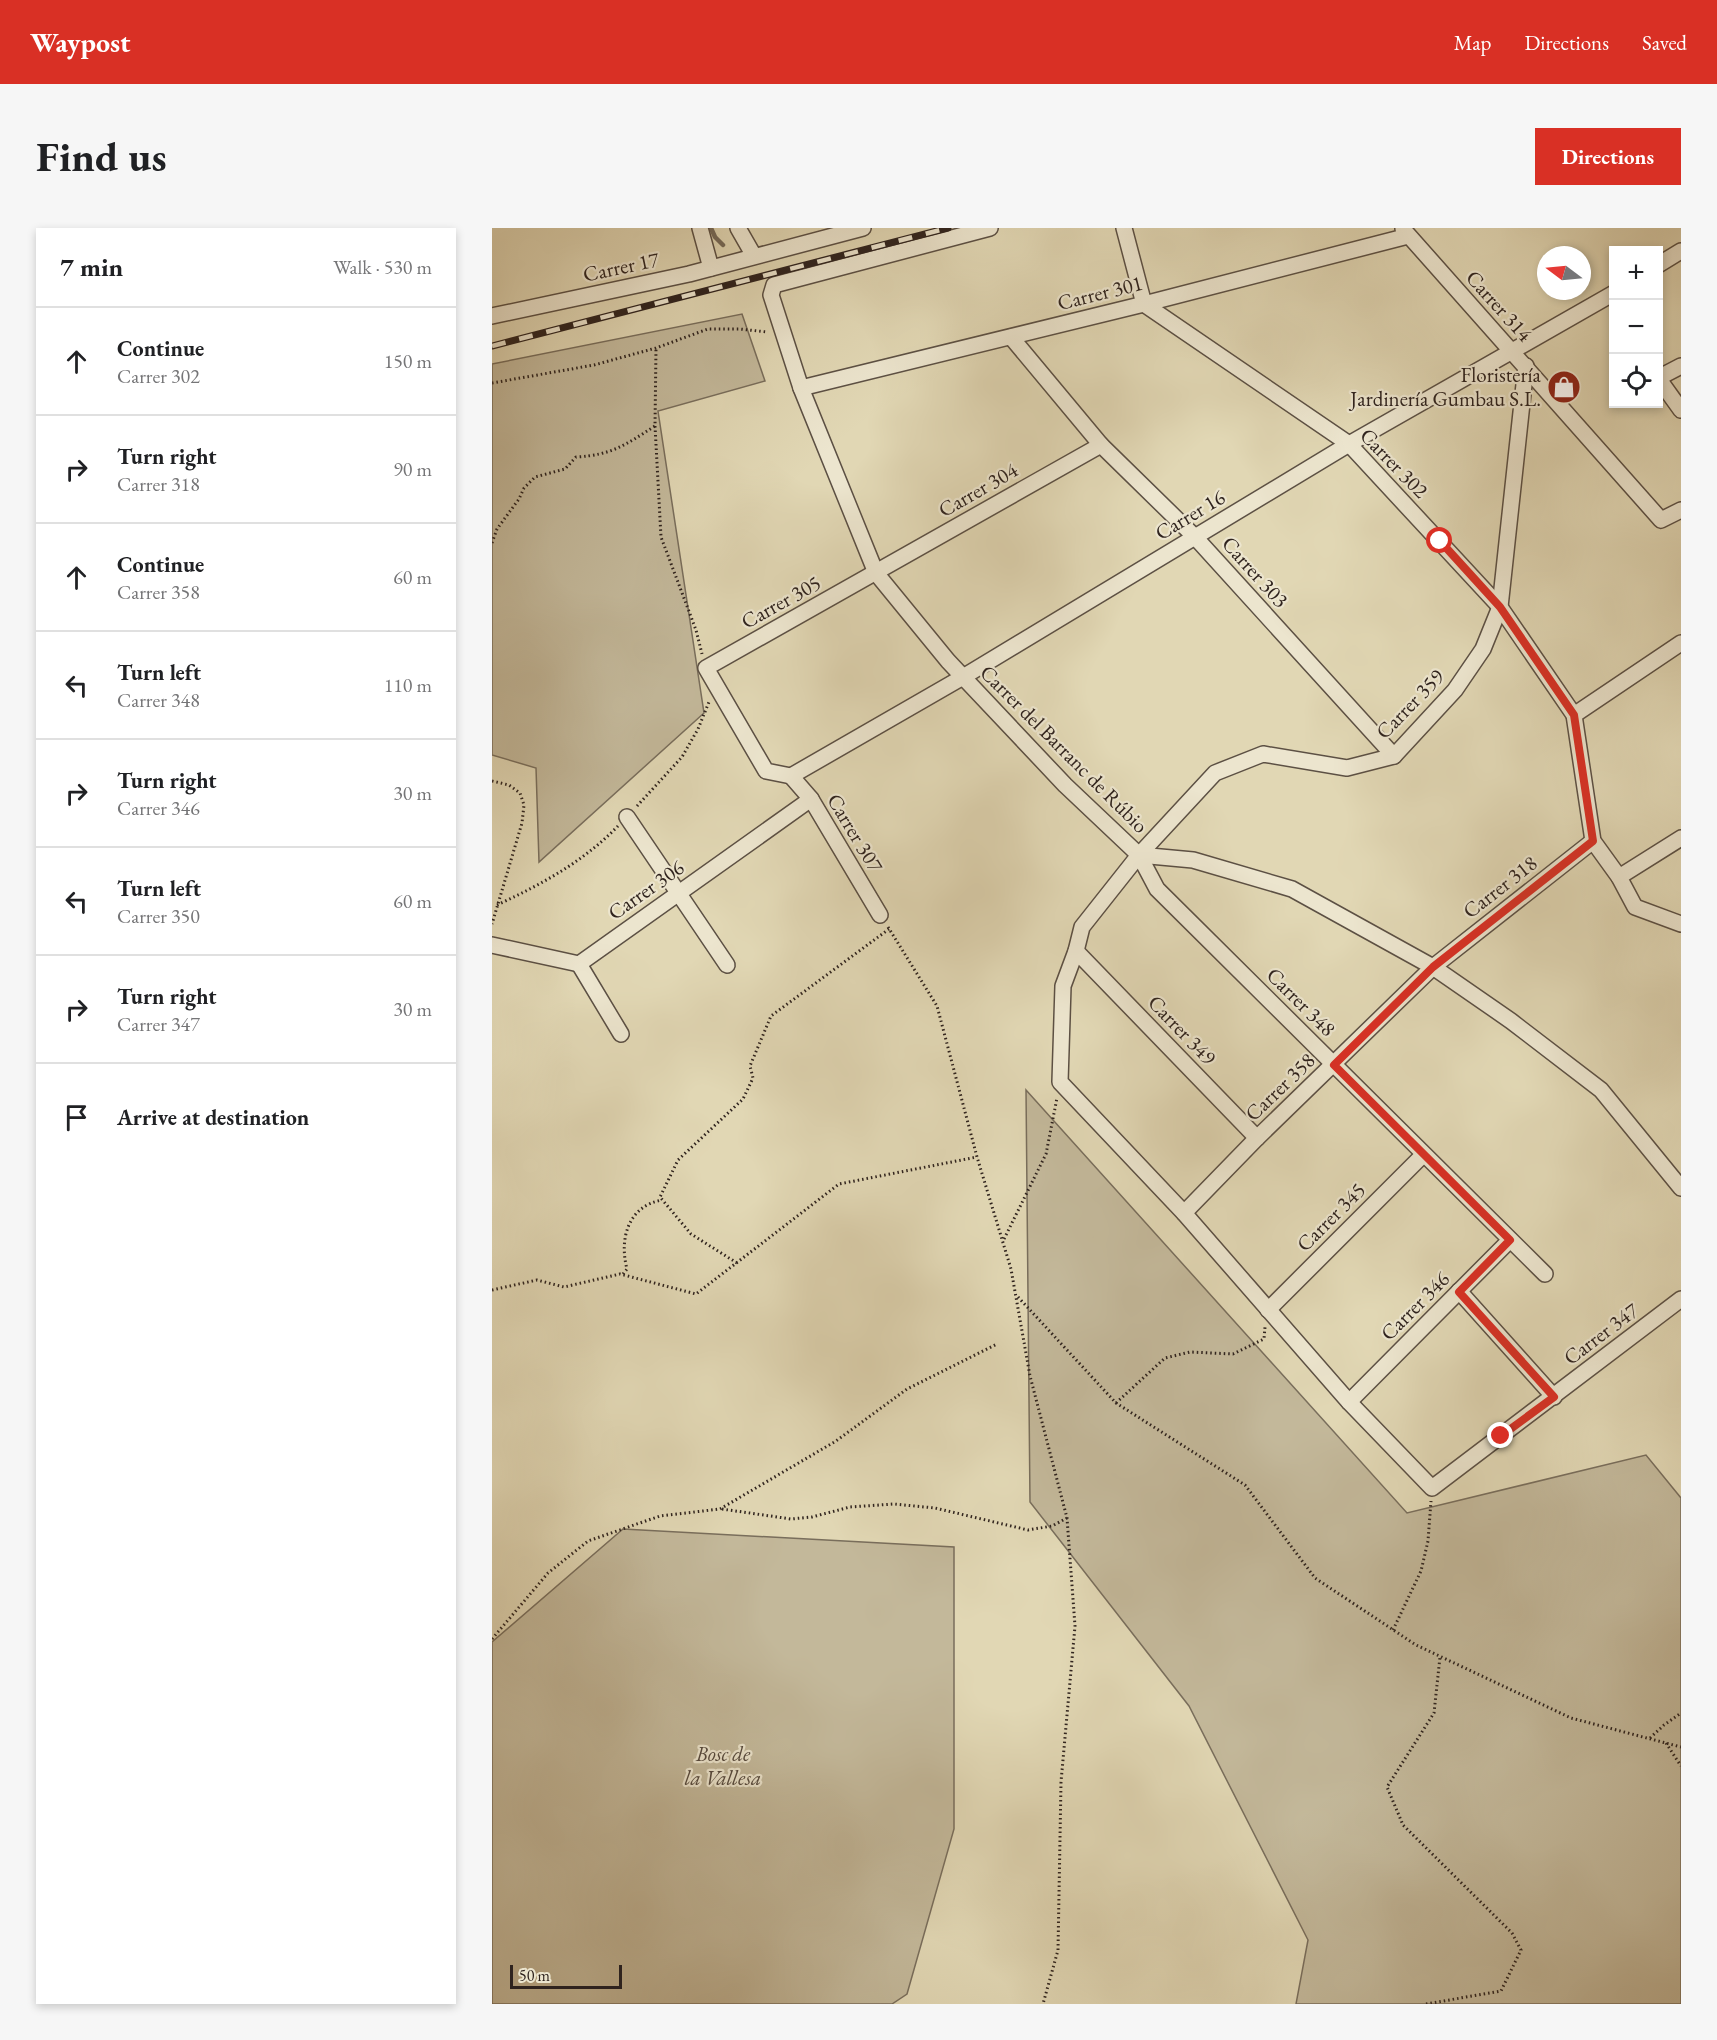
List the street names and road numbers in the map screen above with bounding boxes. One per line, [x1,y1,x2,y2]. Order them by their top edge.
street label: Carrer 17 [580,245,662,288]
street label: Carrer 314 [1460,264,1539,348]
street label: Carrer 301 [1054,269,1145,316]
street label: Carrer 302 [1354,422,1434,503]
street label: Carrer 304 [933,456,1023,523]
street label: Carrer 16 [1150,483,1230,546]
street label: Carrer 303 [1216,530,1295,613]
street label: Carrer 305 [736,569,825,634]
street label: Carrer del Barranc de Rúbio [975,659,1154,838]
street label: Carrer 359 [1370,663,1450,744]
street label: Carrer 307 [821,789,890,878]
street label: Carrer 318 [1457,849,1542,924]
street label: Carrer 306 [602,854,689,926]
street label: Carrer 348 [1261,961,1342,1042]
street label: Carrer 349 [1142,989,1222,1070]
street label: Carrer 358 [1239,1047,1320,1127]
street label: Carrer 345 [1290,1176,1371,1257]
street label: Carrer 346 [1374,1265,1455,1346]
street label: Carrer 347 [1558,1296,1644,1371]

